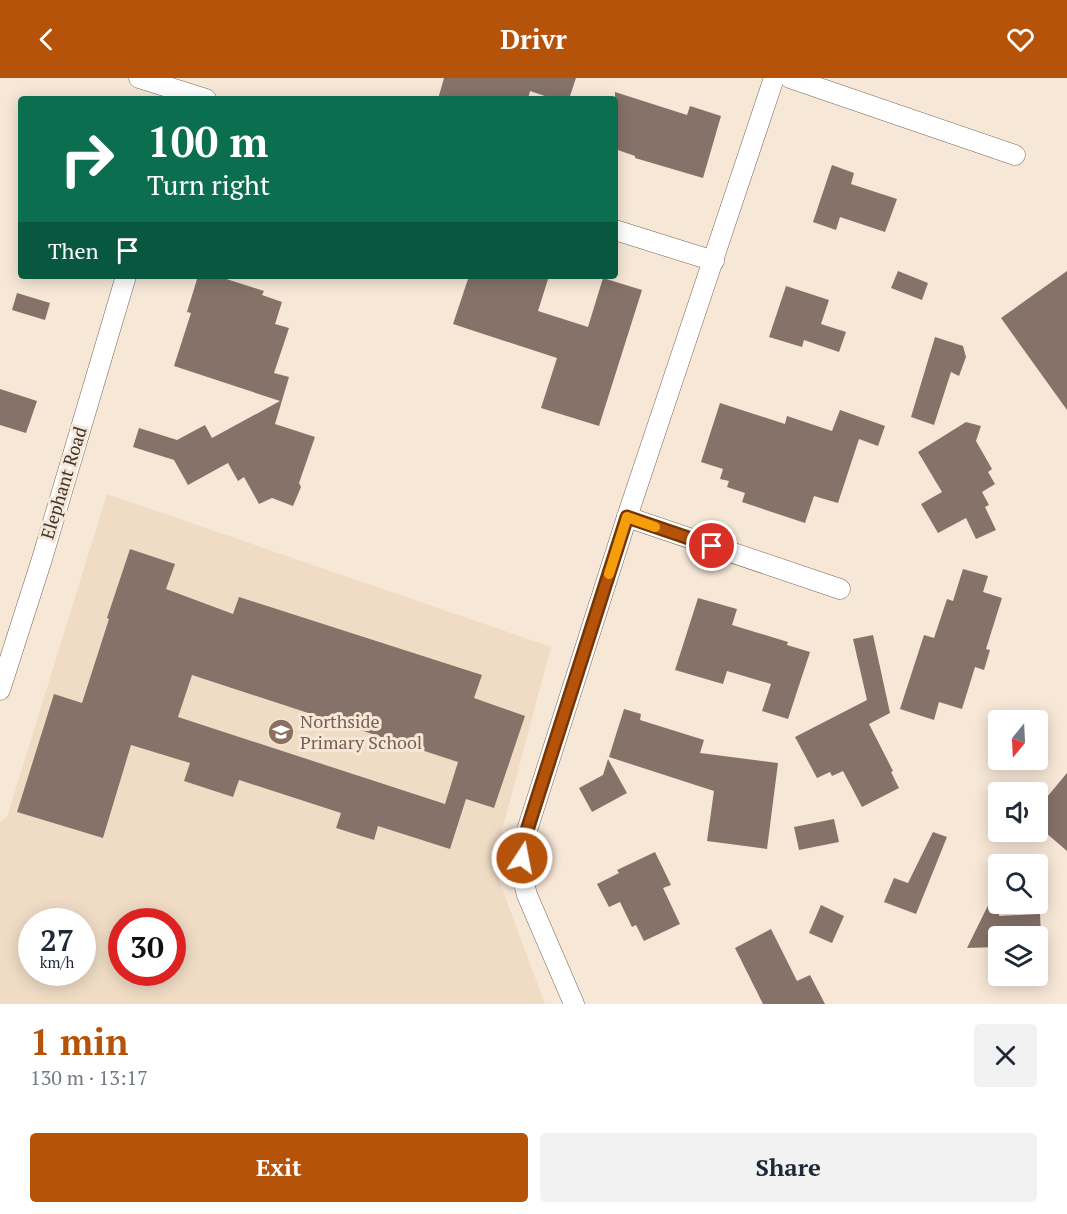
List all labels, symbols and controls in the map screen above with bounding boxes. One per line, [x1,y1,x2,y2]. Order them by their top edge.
text: Drivr [500,21,567,57]
icon: back [30,23,63,56]
icon: heart [1004,23,1037,56]
text: 100 m [147,113,268,169]
icon: right [48,120,126,198]
text: Turn right [147,167,270,203]
icon: arrive [111,234,144,267]
text: Then [48,236,99,265]
street label: Elephant Road [35,423,92,542]
pin [686,520,737,571]
icon: arrive [695,529,728,562]
place label: Northside Primary School [300,709,422,754]
north arrow [988,710,1048,770]
map controls [988,710,1048,986]
school or university icon: Northside Primary School [266,717,296,747]
button: sound [988,782,1048,842]
position arrow [490,826,554,890]
button: search [988,854,1048,914]
speed limit sign: 30 [108,908,186,986]
text: 27 [40,920,74,960]
button: layers [988,926,1048,986]
text: km/h [40,952,74,972]
text: 1 min [30,1018,128,1065]
button: close [974,1024,1037,1087]
text: 130 m · 13:17 [30,1064,148,1091]
button: Exit [30,1133,528,1202]
button: Share [540,1133,1037,1202]

